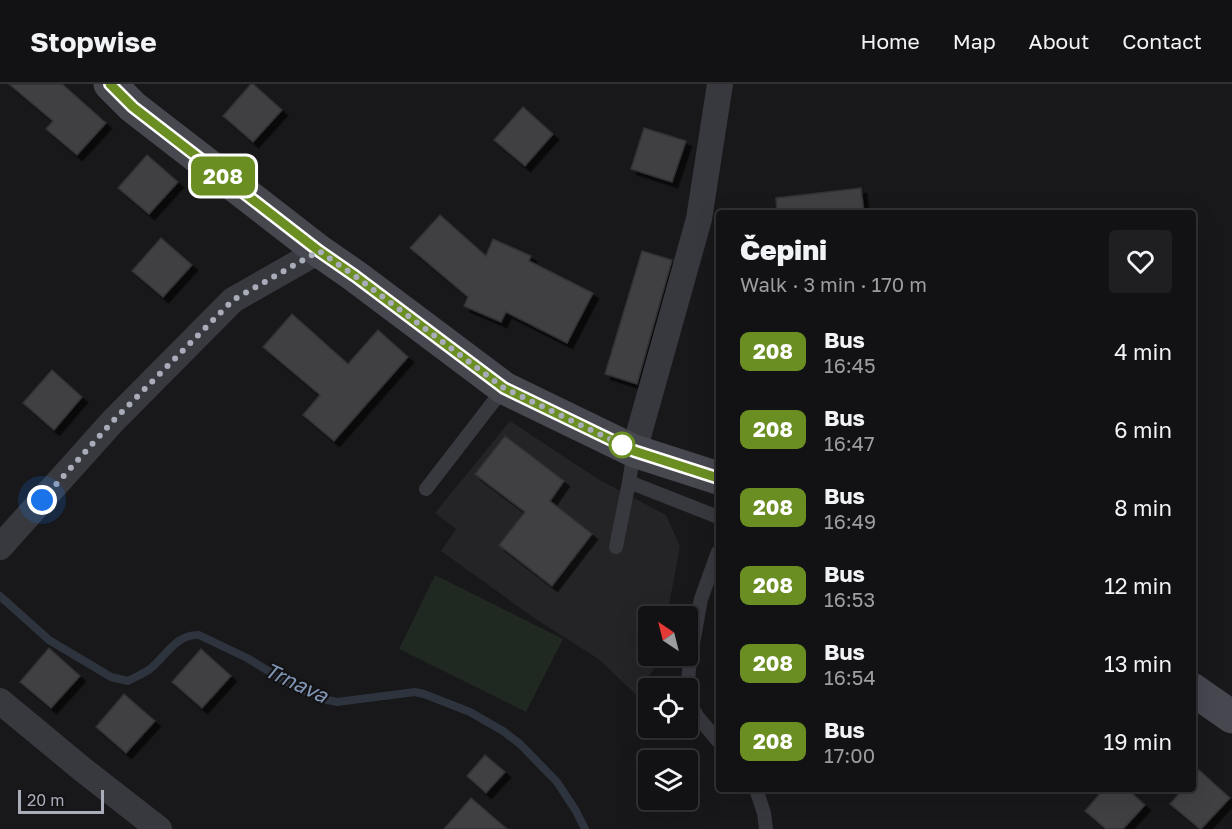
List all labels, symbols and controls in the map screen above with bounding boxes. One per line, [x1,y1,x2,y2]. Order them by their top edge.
text: Stopwise [30,25,157,58]
text: Home [860,28,920,54]
text: Map [953,28,996,54]
text: About [1029,28,1089,54]
text: Contact [1122,28,1202,54]
line badge: 208 [188,156,258,196]
text: 208 [203,163,243,189]
button: heart [1109,230,1172,293]
text: Čepini [740,233,827,266]
text: Walk · 3 min · 170 m [740,272,927,296]
text: Bus [824,326,865,353]
text: 208 [753,338,793,364]
text: 4 min [1114,338,1172,365]
text: 16:45 [824,353,876,377]
text: Bus [824,404,865,431]
text: 208 [753,416,793,442]
text: 6 min [1114,416,1172,443]
text: 16:47 [824,431,875,455]
unlabelled marker [609,432,635,458]
text: Bus [824,482,865,509]
your location [27,485,57,515]
text: 208 [753,494,793,520]
text: 8 min [1114,494,1172,521]
text: 16:49 [824,509,876,533]
text: Bus [824,560,865,587]
text: 208 [753,572,793,598]
text: 12 min [1104,572,1172,599]
text: 16:53 [824,587,875,611]
north arrow [638,606,698,666]
map controls [638,606,698,810]
text: Bus [824,638,865,665]
text: 208 [753,650,793,676]
text: 13 min [1104,650,1172,677]
water label: Trnava [261,656,333,708]
text: 16:54 [824,665,876,689]
button: locate [638,678,698,738]
text: Bus [824,716,865,743]
text: 208 [753,728,793,754]
text: 19 min [1104,728,1172,755]
text: 17:00 [824,743,875,767]
button: layers [638,750,698,810]
scale bar [18,787,104,814]
text: 20 m [27,790,64,810]

